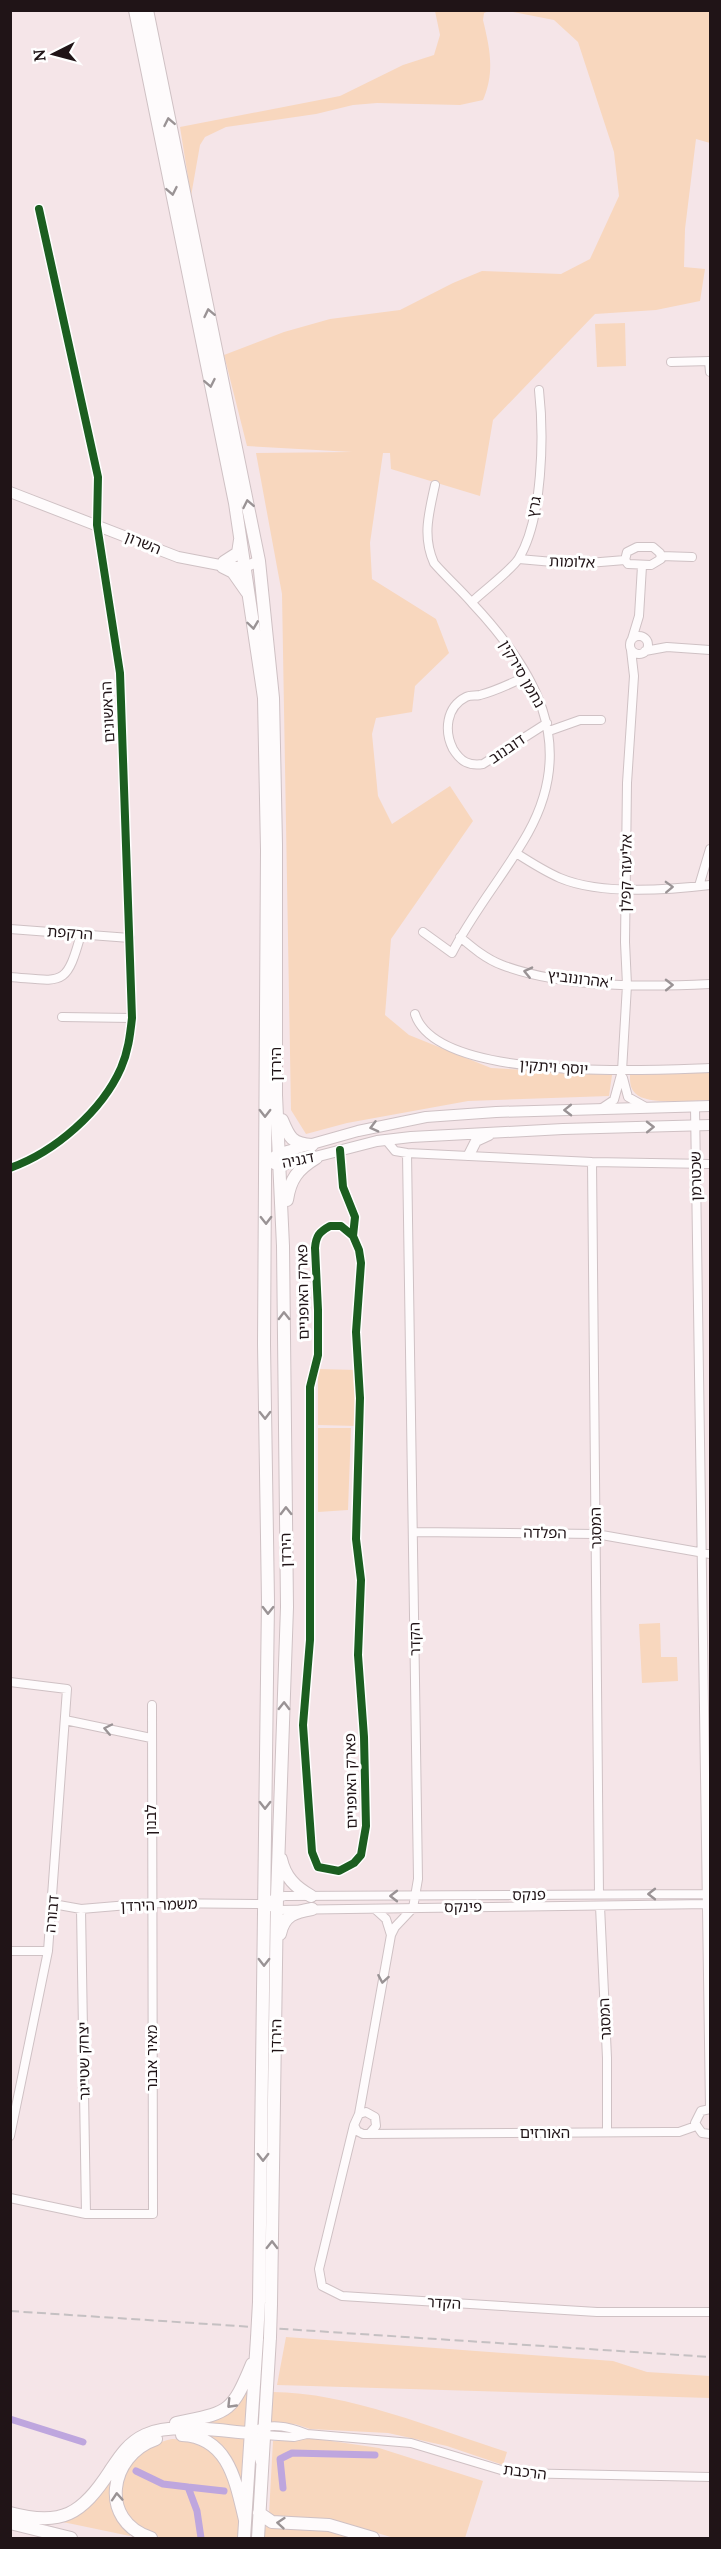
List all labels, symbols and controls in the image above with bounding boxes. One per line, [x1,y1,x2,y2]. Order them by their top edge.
north arrow [24,24,84,84]
text: N [28,48,50,63]
one-way arrow [163,117,176,127]
one-way arrow [165,186,178,196]
one-way arrow [203,308,216,318]
one-way arrow [203,377,216,387]
street label: גרץ [522,494,545,519]
one-way arrow [242,499,255,509]
street label: השרון [122,527,164,558]
street label: אלומות [548,551,596,572]
one-way arrow [247,620,259,630]
street label: נחמן סירקין [496,637,549,711]
street label: הראשונים [96,681,119,743]
street label: דובנוב [485,730,529,768]
street label: אליעזר קפלן [615,834,636,912]
one-way arrow [664,881,673,894]
street label: הרקפת [46,921,94,944]
street label: אהרונוביץ' [546,965,614,992]
one-way arrow [523,966,533,979]
one-way arrow [664,979,673,992]
street label: הירדן [266,1047,285,1081]
street label: יוסף ויתקין [519,1055,589,1078]
one-way arrow [564,1104,573,1116]
one-way arrow [259,1109,271,1118]
one-way arrow [369,1119,379,1132]
one-way arrow [646,1121,655,1133]
street label: דגניה [280,1147,316,1172]
street label: שכטרמן [686,1151,705,1201]
one-way arrow [259,1216,272,1225]
street label: פארק האופניים [292,1244,313,1340]
one-way arrow [277,1311,290,1320]
one-way arrow [259,1411,271,1420]
one-way arrow [280,1506,292,1515]
street label: המסגר [586,1507,605,1549]
street label: הפלדה [523,1523,567,1542]
street label: הירדן [276,1533,295,1567]
one-way arrow [262,1606,274,1615]
street label: הקדר [405,1622,424,1656]
one-way arrow [278,1701,291,1710]
one-way arrow [103,1723,113,1736]
street label: פארק האופניים [340,1733,361,1829]
one-way arrow [259,1800,271,1809]
street label: לבנון [141,1804,160,1835]
street label: פנקס [512,1885,546,1904]
one-way arrow [648,1888,657,1900]
one-way arrow [390,1890,399,1902]
street label: דבורה [40,1894,63,1934]
street label: משמר הירדן [120,1894,198,1915]
street label: פינקס [444,1897,482,1916]
one-way arrow [258,1958,270,1967]
one-way arrow [377,1974,390,1984]
street label: המסגר [594,1998,615,2041]
street label: הירדן [266,2019,285,2053]
street label: יצחק שטייגר [73,2021,94,2101]
street label: מאיר אבנר [142,2025,161,2091]
street label: האורזים [520,2123,570,2142]
one-way arrow [257,2153,269,2162]
one-way arrow [266,2241,278,2250]
street label: הקדר [426,2292,462,2313]
one-way arrow [227,2397,238,2407]
street label: הרכבת [502,2459,548,2484]
one-way arrow [111,2493,124,2502]
one-way arrow [277,2517,286,2530]

